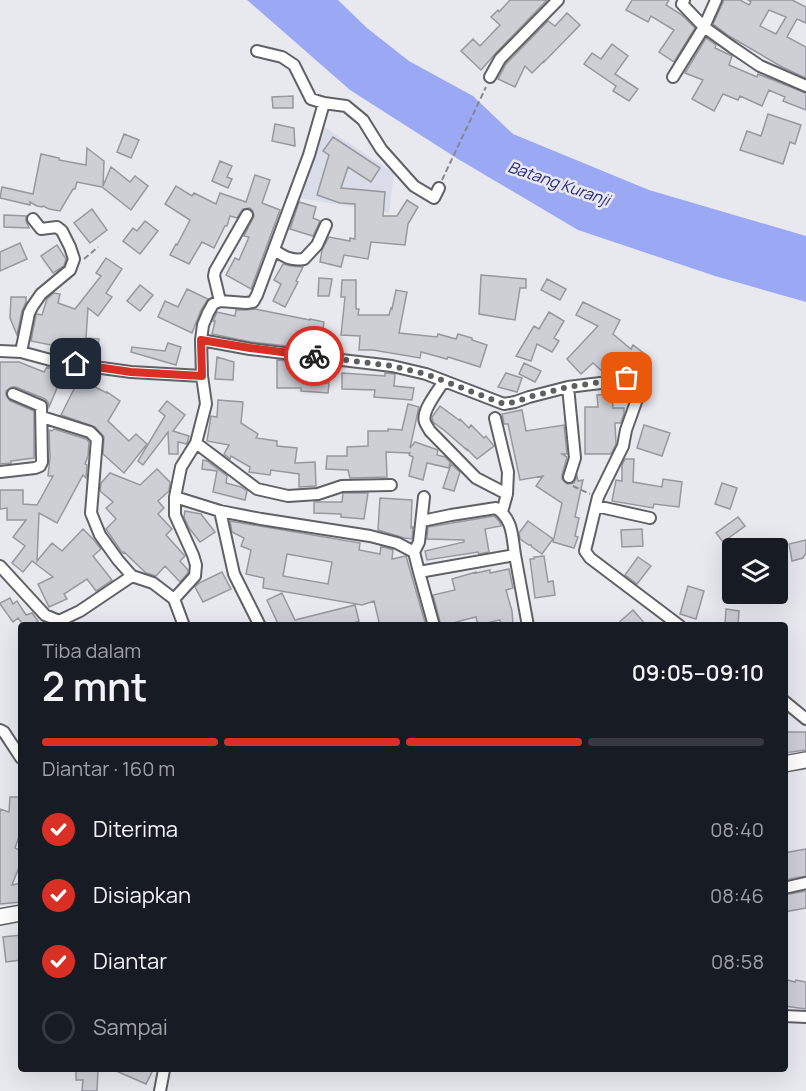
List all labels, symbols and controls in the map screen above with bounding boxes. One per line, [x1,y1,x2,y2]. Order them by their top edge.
water label: Batang Kuranji [505,155,615,211]
courier [284,326,344,386]
pin [50,338,101,389]
icon: bike [298,340,331,373]
icon: home [59,347,92,380]
pin [601,352,652,403]
icon: bag [610,361,643,394]
map controls [722,538,788,604]
button: layers [722,538,788,604]
text: Tiba dalam [42,637,141,664]
text: 09:05–09:10 [632,658,764,688]
text: 2 mnt [42,659,148,713]
text: Diantar · 160 m [42,755,175,782]
icon: check [42,813,75,846]
text: Diterima [93,814,178,844]
text: 08:40 [710,816,764,843]
icon: check [42,879,75,912]
text: Disiapkan [93,880,191,910]
text: 08:46 [710,882,764,909]
icon: check [42,945,75,978]
text: Diantar [93,946,167,976]
text: 08:58 [711,948,764,975]
text: Sampai [93,1012,168,1042]

